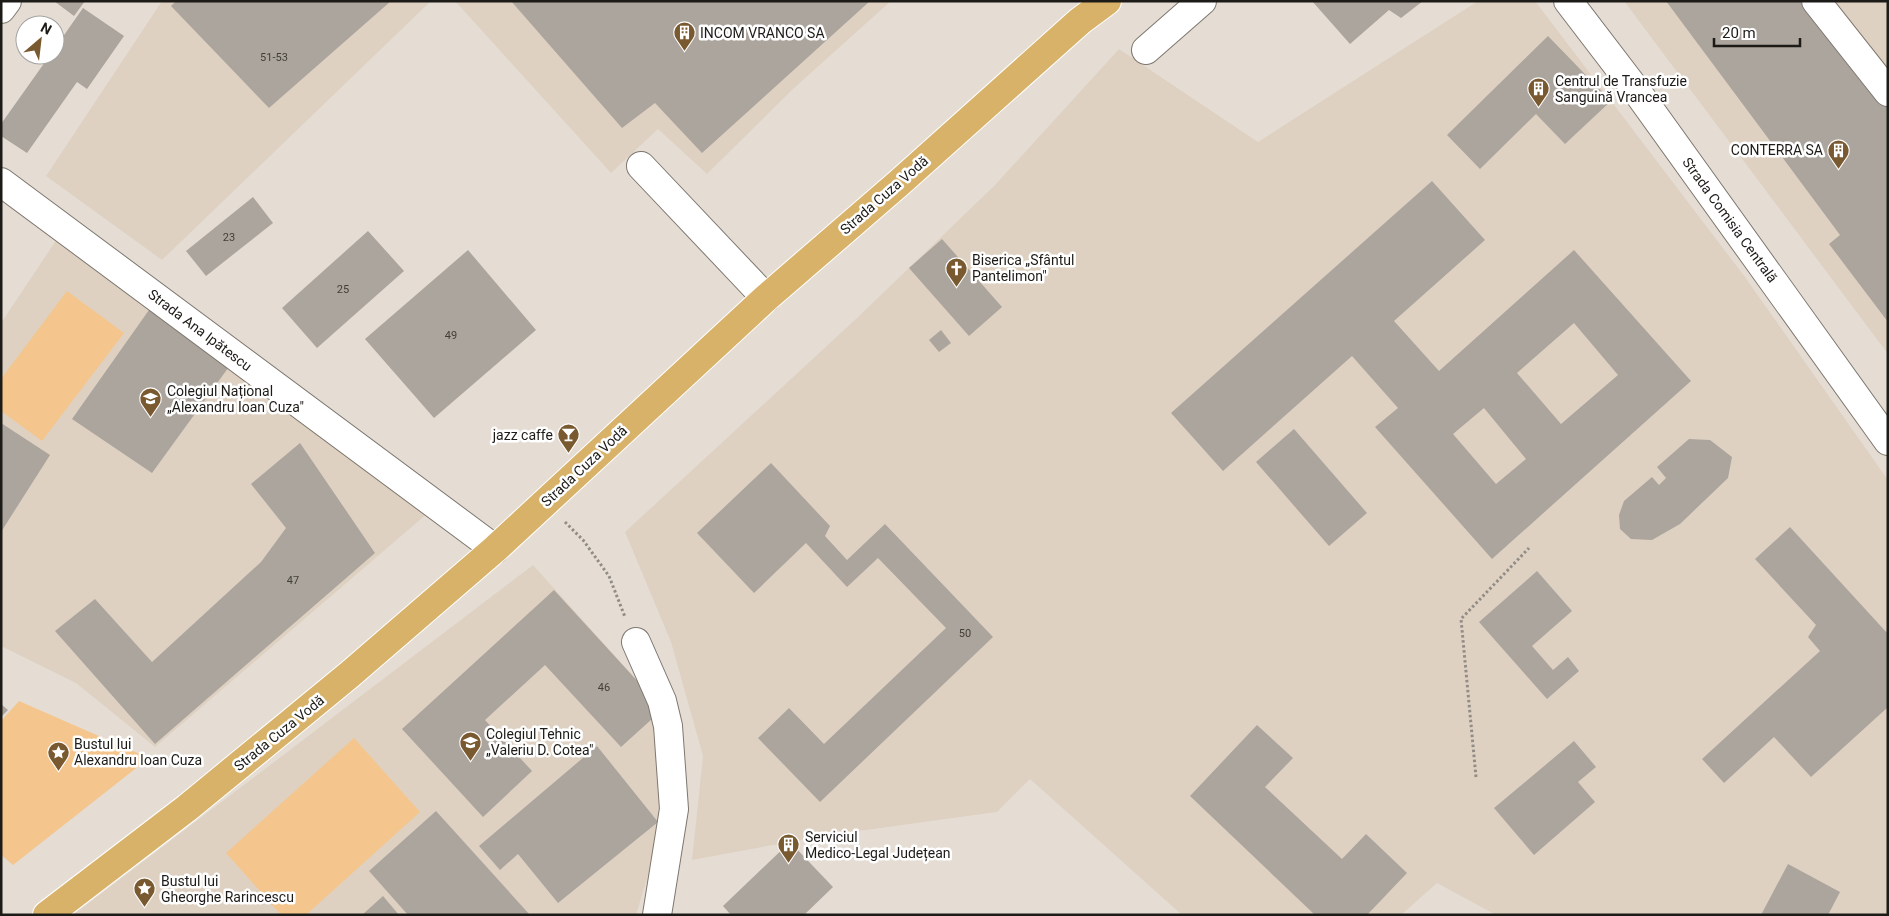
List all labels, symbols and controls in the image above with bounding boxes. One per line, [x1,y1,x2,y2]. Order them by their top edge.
north arrow [15,15,65,65]
scale bar [1714,15,1800,47]
text: N [38,19,54,38]
building icon: INCOM VRANCO SA [672,21,696,52]
text: 20 m [1722,24,1756,42]
place label: INCOM VRANCO SA [700,25,825,41]
house number: 51-53 [260,51,288,64]
place label: Centrul de Transfuzie Sanguină Vrancea [1555,73,1687,105]
building icon: Centrul de Transfuzie Sanguină Vrancea [1527,77,1551,108]
building icon: CONTERRA SA [1827,138,1851,169]
place label: CONTERRA SA [1731,142,1823,158]
street label: Strada Cuza Vodă [837,153,931,237]
street label: Strada Comisia Centrală [1679,154,1781,286]
house number: 23 [223,231,235,244]
place label: Biserica „Sfântul Pantelimon" [972,252,1074,284]
church icon: Biserica „Sfântul Pantelimon" [944,256,968,287]
house number: 25 [337,283,349,296]
street label: Strada Ana Ipătescu [145,286,255,374]
house number: 49 [445,329,457,342]
place label: Colegiul Național „Alexandru Ioan Cuza" [167,383,304,415]
school or university icon: Colegiul Național „Alexandru Ioan Cuza" [139,387,163,418]
street label: Strada Cuza Vodă [538,422,630,510]
bar icon: jazz caffe [557,423,581,454]
place label: jazz caffe [492,427,553,443]
house number: 47 [287,574,299,587]
house number: 50 [959,627,971,640]
house number: 46 [598,681,610,694]
street label: Strada Cuza Vodă [231,692,327,774]
place label: Colegiul Tehnic „Valeriu D. Cotea" [486,726,594,758]
school or university icon: Colegiul Tehnic „Valeriu D. Cotea" [458,730,482,761]
place label: Bustul lui Alexandru Ioan Cuza [74,736,202,768]
place icon: Bustul lui Alexandru Ioan Cuza [46,740,70,771]
place label: Serviciul Medico-Legal Județean [805,829,951,862]
building icon: Serviciul Medico-Legal Județean [777,833,801,864]
place label: Bustul lui Gheorghe Rarincescu [161,873,294,905]
place icon: Bustul lui Gheorghe Rarincescu [133,877,157,908]

